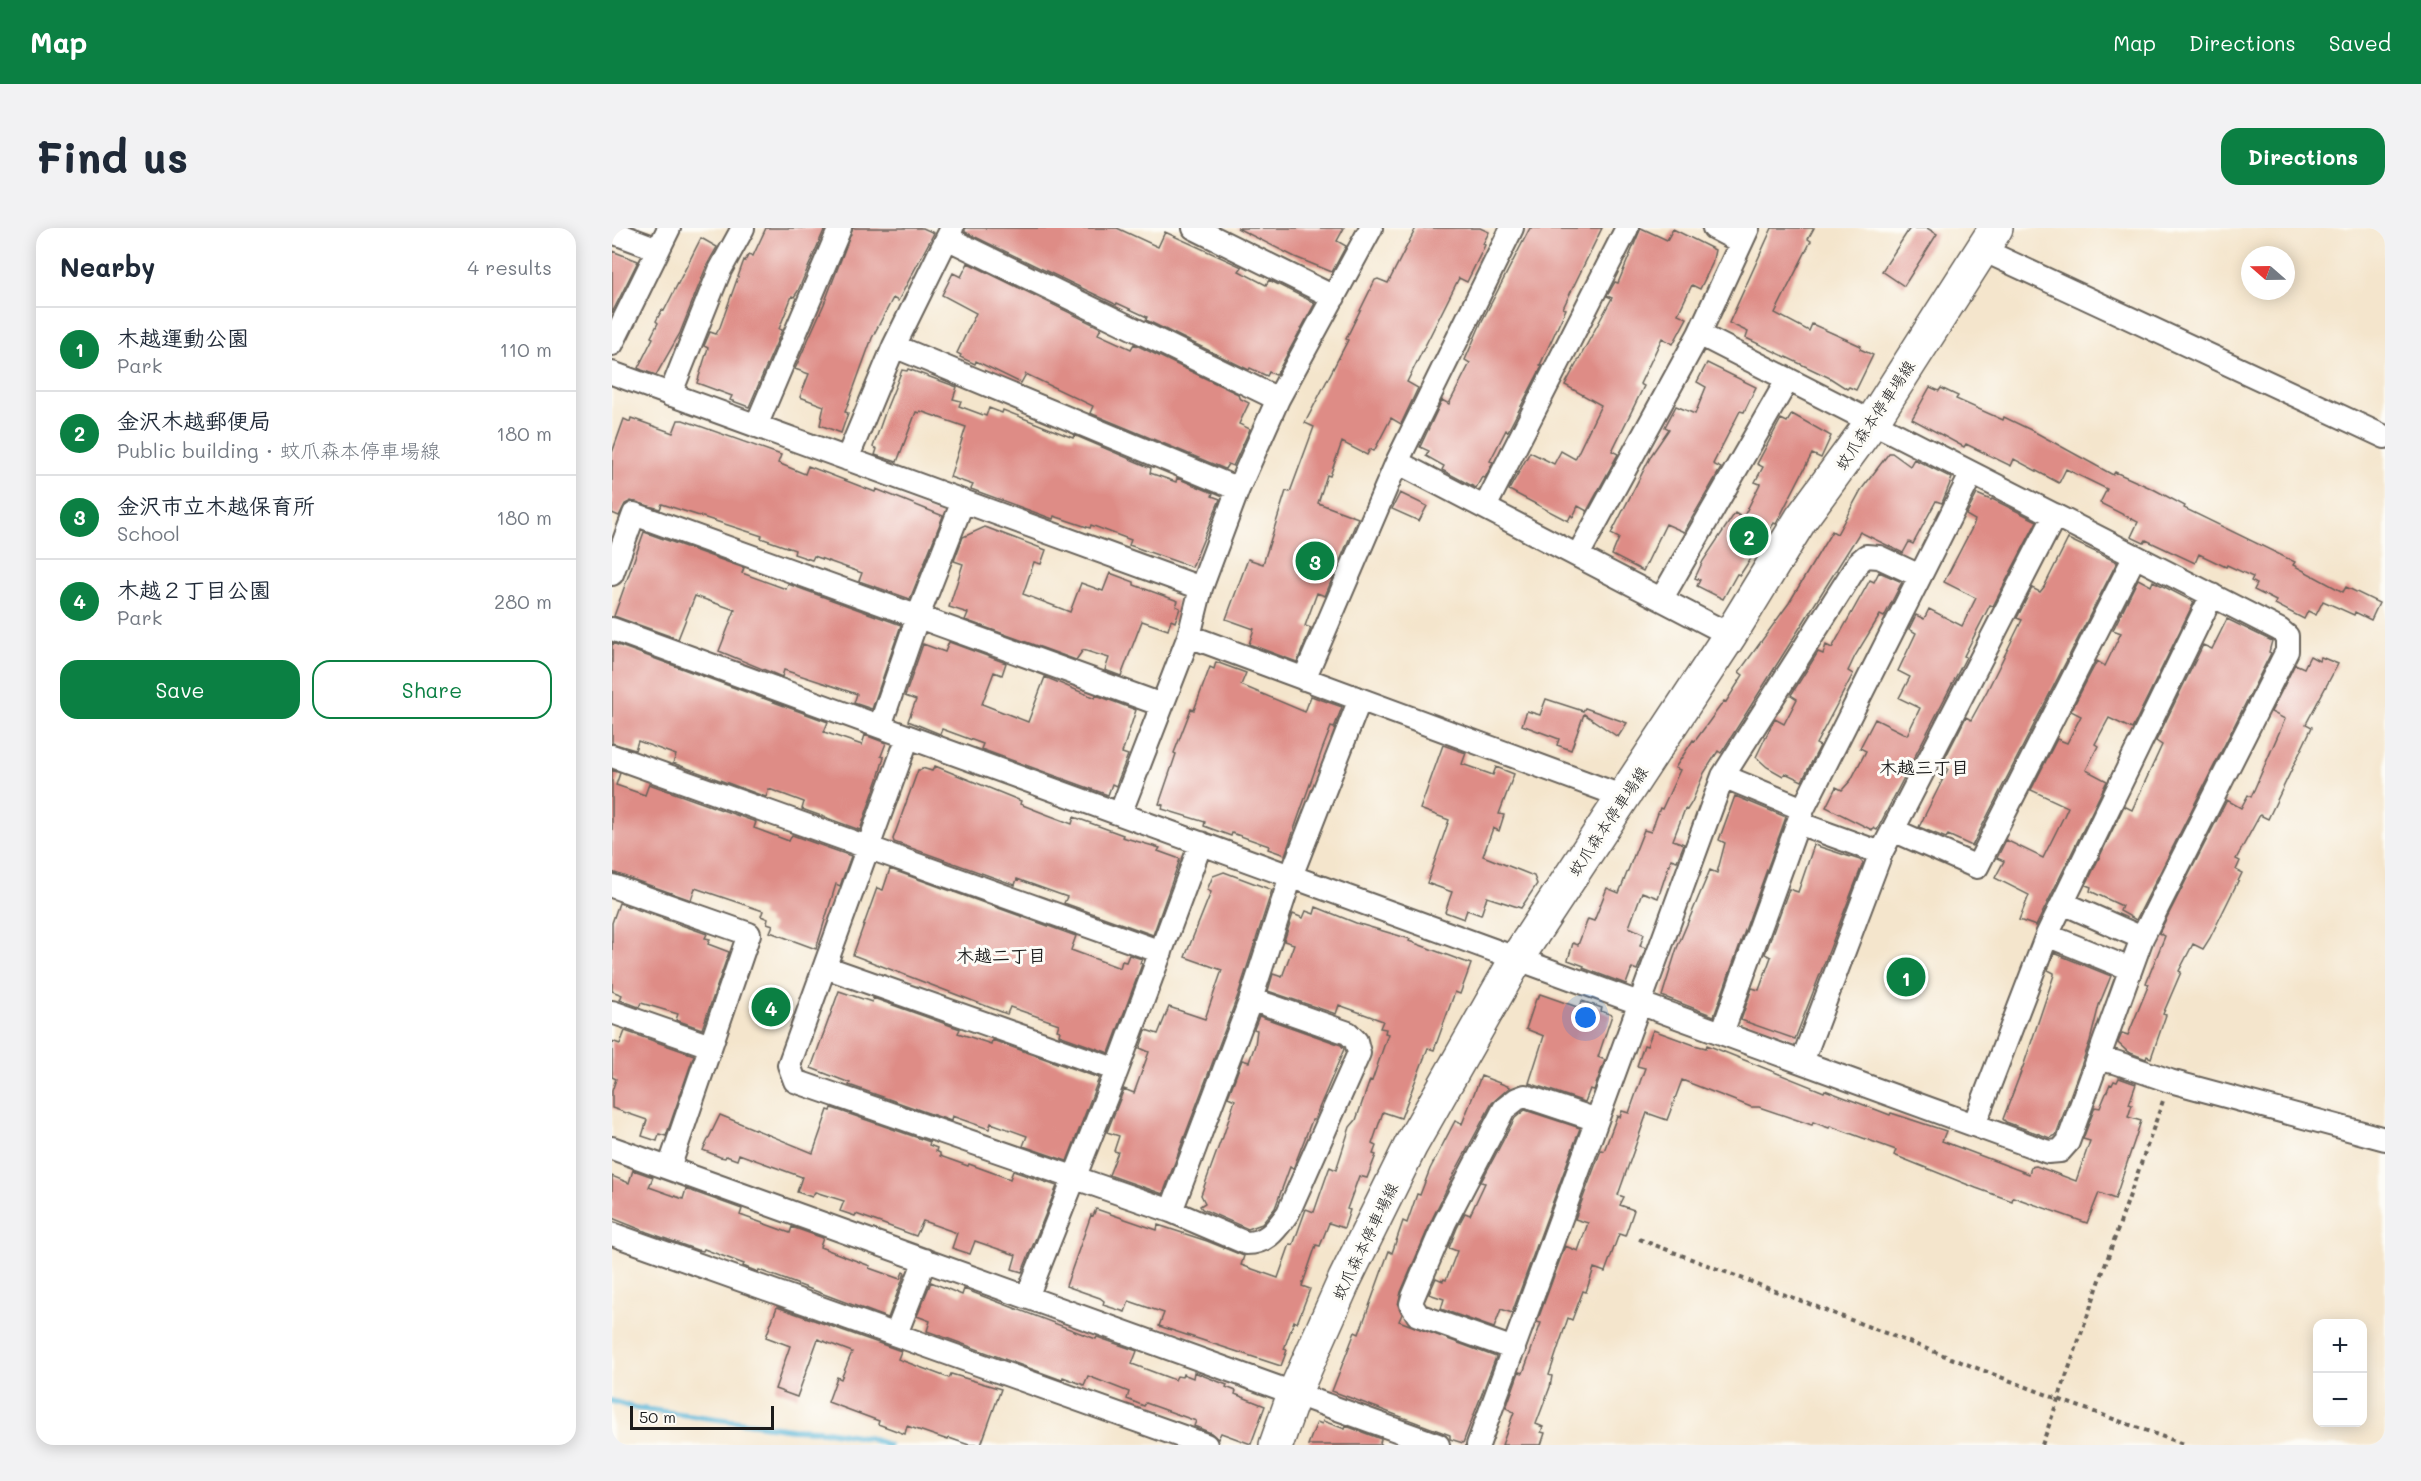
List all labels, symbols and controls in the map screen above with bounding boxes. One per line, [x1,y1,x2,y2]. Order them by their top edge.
text: Map [30,24,87,60]
text: Map [2113,29,2156,56]
text: Directions [2189,29,2296,56]
text: Saved [2329,29,2391,56]
button: Directions [2221,128,2385,185]
text: Find us [36,129,188,184]
north arrow [2241,246,2295,300]
text: Nearby [60,250,155,284]
text: 4 results [467,254,552,280]
text: 木越運動公園 [117,323,249,352]
text: 1 [75,336,84,362]
text: 110 m [499,336,552,362]
text: Park [117,352,162,378]
street label: 蚊爪森本停車場線 [1830,356,1919,474]
text: 金沢木越郵便局 [117,406,271,435]
text: 2 [74,420,85,446]
text: 180 m [496,420,552,446]
text: Public building · 蚊爪森本停車場線 [117,437,440,463]
text: 金沢市立木越保育所 [117,491,315,520]
text: 3 [74,504,86,530]
text: 180 m [496,504,552,530]
pin: 2 [1730,514,1768,558]
text: School [117,520,180,546]
pin: 3 [1296,538,1334,584]
text: 木越２丁目公園 [117,575,271,604]
text: 4 [73,588,86,614]
text: 280 m [494,588,552,614]
text: Park [117,604,162,630]
button: Save [60,660,300,719]
button: Share [312,660,552,719]
district label: 木越三丁目 [1879,755,1969,779]
street label: 蚊爪森本停車場線 [1563,762,1652,880]
district label: 木越二丁目 [956,943,1046,967]
pin: 1 [1886,954,1926,999]
pin: 4 [752,984,790,1030]
your location [1571,1003,1600,1032]
street label: 蚊爪森本停車場線 [1327,1179,1402,1303]
map controls [2313,1319,2367,1427]
button: + [2313,1319,2367,1373]
button: − [2313,1373,2367,1427]
scale bar [630,1403,774,1430]
text: 50 m [639,1406,676,1427]

